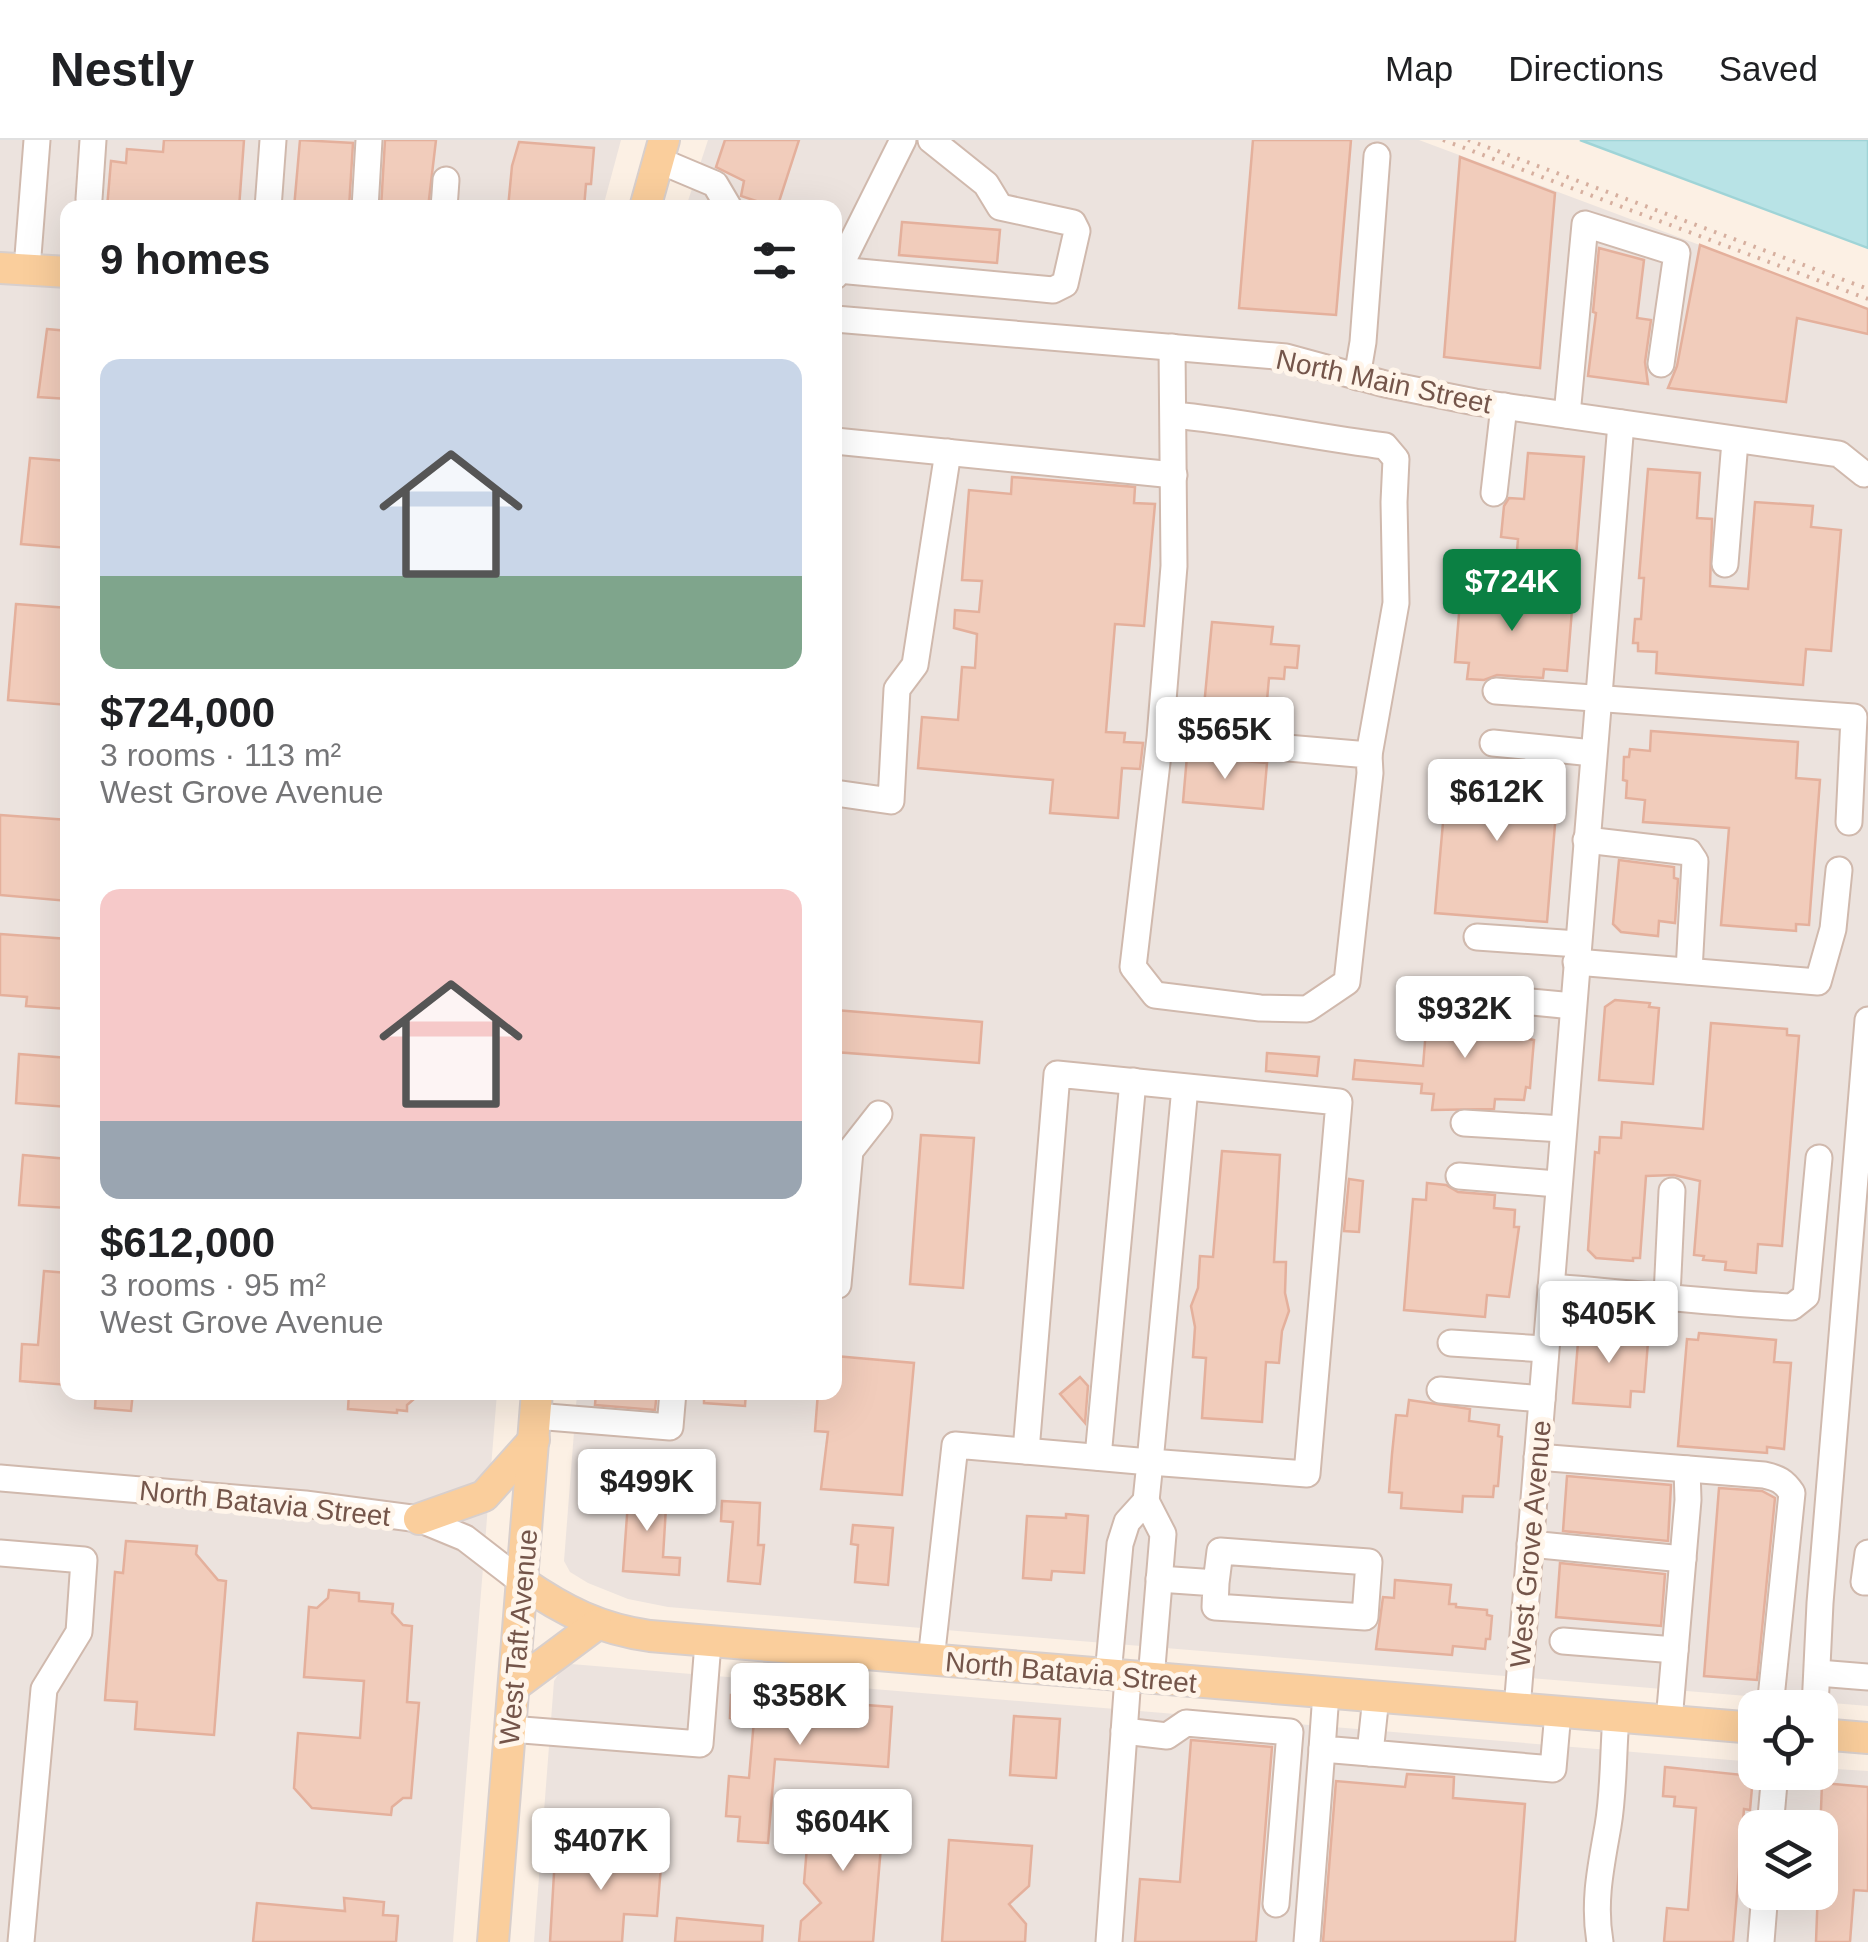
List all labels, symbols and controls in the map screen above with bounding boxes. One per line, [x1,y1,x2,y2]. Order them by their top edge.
text: Nestly [50,43,194,96]
text: Map [1385,49,1453,88]
text: Directions [1508,49,1664,88]
text: Saved [1719,49,1818,88]
icon: filters [747,233,802,288]
text: 9 homes [100,236,270,283]
street label: North Main Street [1273,344,1495,420]
icon: home [361,424,541,604]
pin: $724K [1442,549,1582,634]
text: $724K [1465,563,1559,599]
text: $724,000 [100,689,275,736]
pin: $565K [1155,697,1295,782]
text: $565K [1178,711,1272,747]
text: 3 rooms · 113 m² [100,737,341,773]
pin: $612K [1427,759,1567,844]
text: $612K [1450,773,1544,809]
text: West Grove Avenue [100,774,383,810]
icon: home [361,954,541,1134]
pin: $932K [1395,976,1535,1061]
text: $932K [1418,990,1512,1026]
text: $612,000 [100,1219,275,1266]
text: 3 rooms · 95 m² [100,1267,326,1303]
pin: $405K [1539,1281,1679,1366]
text: $405K [1562,1295,1656,1331]
text: West Grove Avenue [100,1304,383,1340]
street label: West Grove Avenue [1504,1419,1557,1669]
pin: $499K [577,1449,717,1534]
text: $499K [600,1463,694,1499]
street label: North Batavia Street [138,1475,392,1532]
street label: West Taft Avenue [494,1528,543,1746]
street label: North Batavia Street [944,1646,1198,1699]
pin: $358K [730,1663,870,1748]
text: $358K [753,1677,847,1713]
map controls [1738,1690,1838,1910]
button: locate [1738,1690,1838,1790]
pin: $604K [773,1789,913,1874]
text: $604K [796,1803,890,1839]
pin: $407K [531,1808,671,1893]
button: layers [1738,1810,1838,1910]
text: $407K [554,1822,648,1858]

